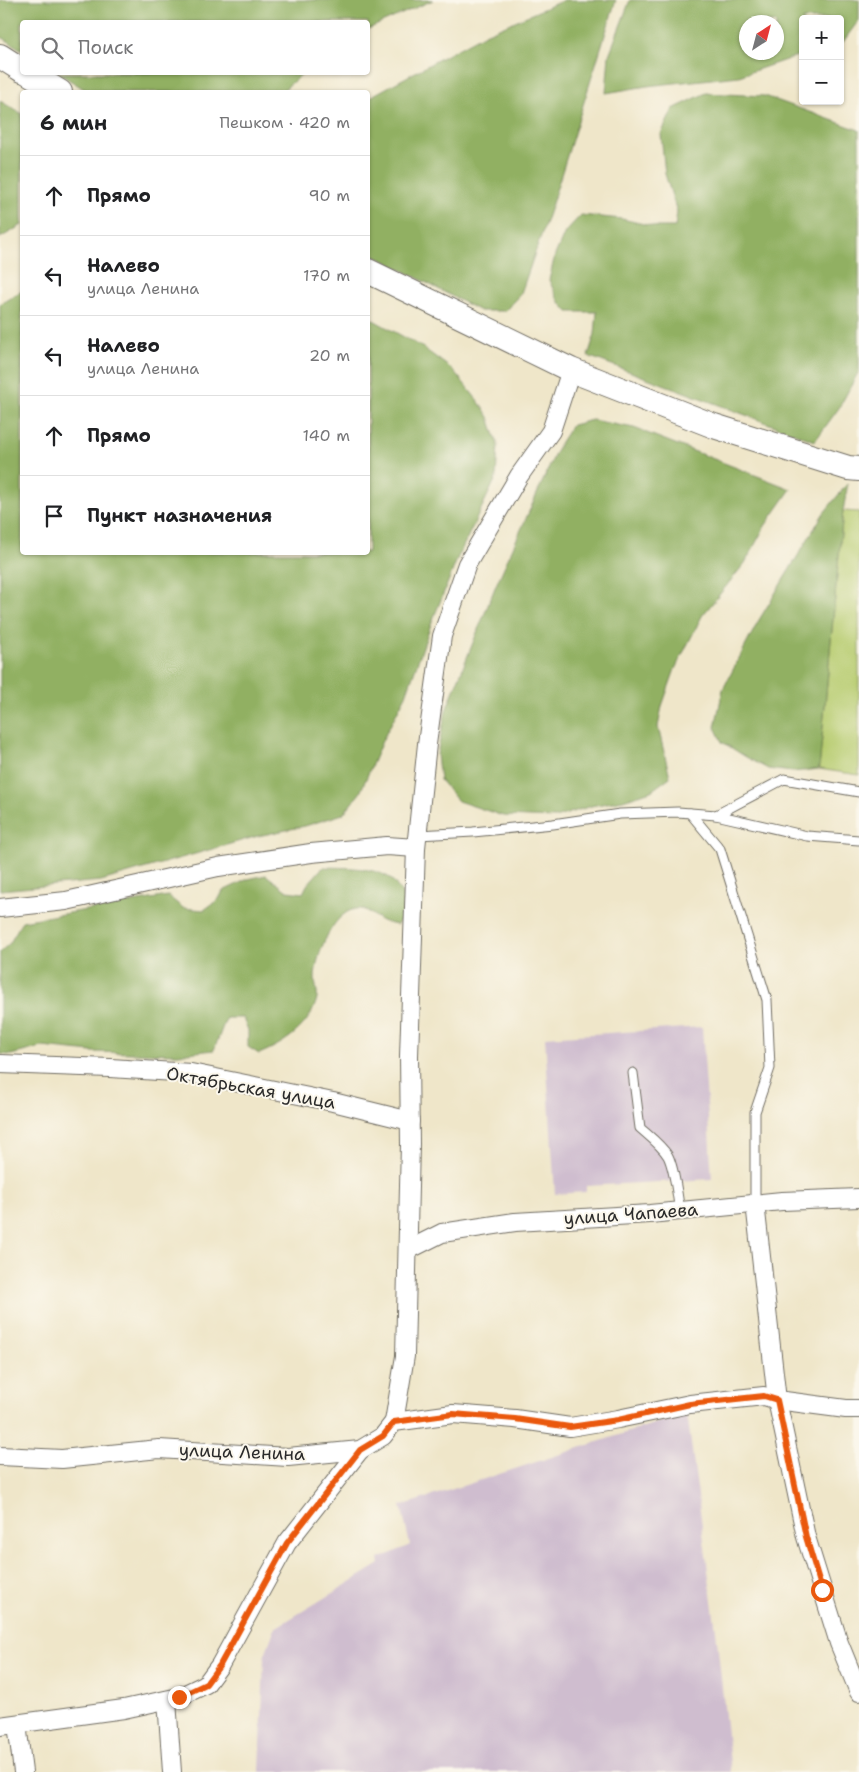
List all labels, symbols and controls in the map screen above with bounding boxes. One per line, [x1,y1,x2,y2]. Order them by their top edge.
north arrow [739,15,784,60]
map controls [799,15,844,105]
button: + [799,15,844,60]
search box [20,20,370,75]
icon: search [38,34,66,62]
text: Поиск [78,35,133,60]
button: − [799,60,844,105]
text: 6 мин [40,109,107,137]
text: Пешком · 420 m [220,112,350,133]
icon: ahead [40,182,68,210]
text: Прямо [87,183,151,208]
text: 90 m [309,185,350,206]
text: Налево [87,253,160,278]
icon: left [40,262,68,290]
text: 170 m [303,265,350,286]
text: улица Ленина [87,278,199,299]
text: Налево [87,333,160,358]
icon: left [40,342,68,370]
text: 20 m [309,345,350,366]
text: улица Ленина [87,358,199,379]
icon: ahead [40,422,68,450]
text: Прямо [87,423,151,448]
text: 140 m [303,425,350,446]
icon: arrive [40,502,68,530]
text: Пункт назначения [87,503,272,528]
street label: Октябрьская улица [165,1061,337,1115]
street label: улица Чапаева [563,1197,699,1231]
street label: улица Ленина [178,1438,306,1466]
route start [811,1579,834,1602]
route end [168,1686,191,1709]

